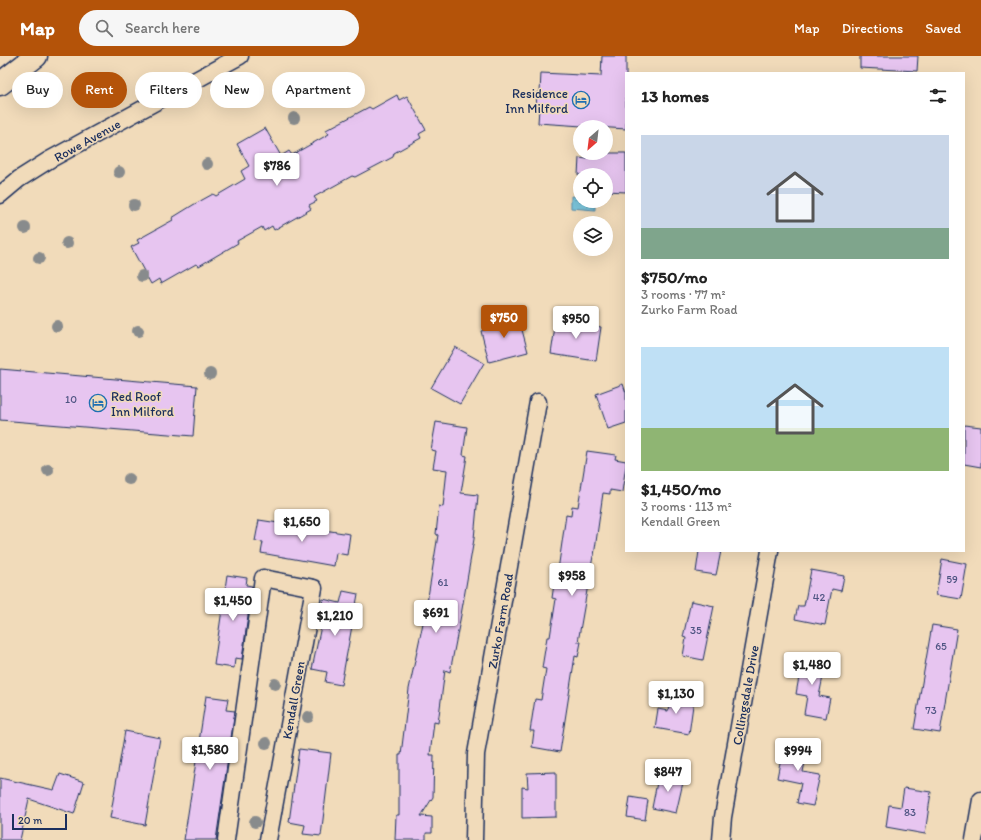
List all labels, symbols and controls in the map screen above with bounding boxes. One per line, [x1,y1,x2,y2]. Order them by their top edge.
search box [79,10,359,46]
text: Map [20,17,55,40]
icon: search [93,17,115,39]
text: Search here [125,19,200,37]
text: Map [794,20,820,37]
text: Directions [842,20,903,37]
text: Saved [925,20,961,37]
chip: Buy [12,72,63,108]
chip: Rent [71,72,127,108]
chip: Filters [135,72,202,108]
chip: New [210,72,264,108]
chip: Apartment [272,72,365,108]
icon: filters [927,85,949,107]
place label: Residence Inn Milford [505,86,568,116]
text: 13 homes [641,86,709,106]
hotel icon: Residence Inn Milford [571,90,591,110]
street label: Rowe Avenue [51,116,123,165]
north arrow [573,120,613,160]
map controls [573,120,613,256]
pin: $786 [253,153,301,187]
text: $786 [263,158,291,173]
icon: home [759,161,831,233]
button: locate [573,168,613,208]
button: layers [573,216,613,256]
text: $750/mo [641,267,708,287]
text: 3 rooms · 77 m² [641,287,726,302]
text: Zurko Farm Road [641,302,737,317]
pin: $750 [480,305,528,339]
pin: $950 [552,306,600,340]
text: $750 [490,310,518,325]
text: $950 [562,311,590,326]
icon: home [759,373,831,445]
place label: Red Roof Inn Milford [111,389,174,419]
house number: 10 [65,393,77,406]
hotel icon: Red Roof Inn Milford [88,393,108,413]
text: $1,450/mo [641,479,721,499]
text: 3 rooms · 113 m² [641,499,732,514]
pin: $1,650 [269,509,335,543]
text: $1,650 [283,514,321,529]
text: Kendall Green [641,514,720,529]
pin: $958 [548,563,596,597]
text: $958 [558,568,586,583]
street label: Zurko Farm Road [485,572,516,670]
house number: 59 [946,573,958,586]
house number: 61 [438,576,448,589]
pin: $1,450 [200,588,266,622]
house number: 42 [813,591,825,604]
text: $1,450 [214,593,252,608]
pin: $691 [412,600,460,634]
pin: $1,210 [302,603,368,637]
text: $691 [423,605,449,620]
text: $1,210 [317,608,353,623]
house number: 35 [690,624,702,637]
house number: 65 [935,640,947,653]
street label: Collingsdale Drive [729,644,762,746]
pin: $1,480 [779,652,845,686]
text: $1,480 [793,657,831,672]
street label: Kendall Green [279,659,308,740]
pin: $1,130 [643,681,709,715]
text: $1,130 [658,686,694,701]
house number: 73 [925,704,937,717]
pin: $1,580 [177,737,243,771]
pin: $994 [774,738,822,772]
text: $1,580 [191,742,229,757]
text: $994 [784,743,812,758]
pin: $847 [644,759,692,793]
text: $847 [654,764,682,779]
house number: 83 [904,806,916,819]
scale bar [12,812,67,831]
text: 20 m [18,814,42,827]

